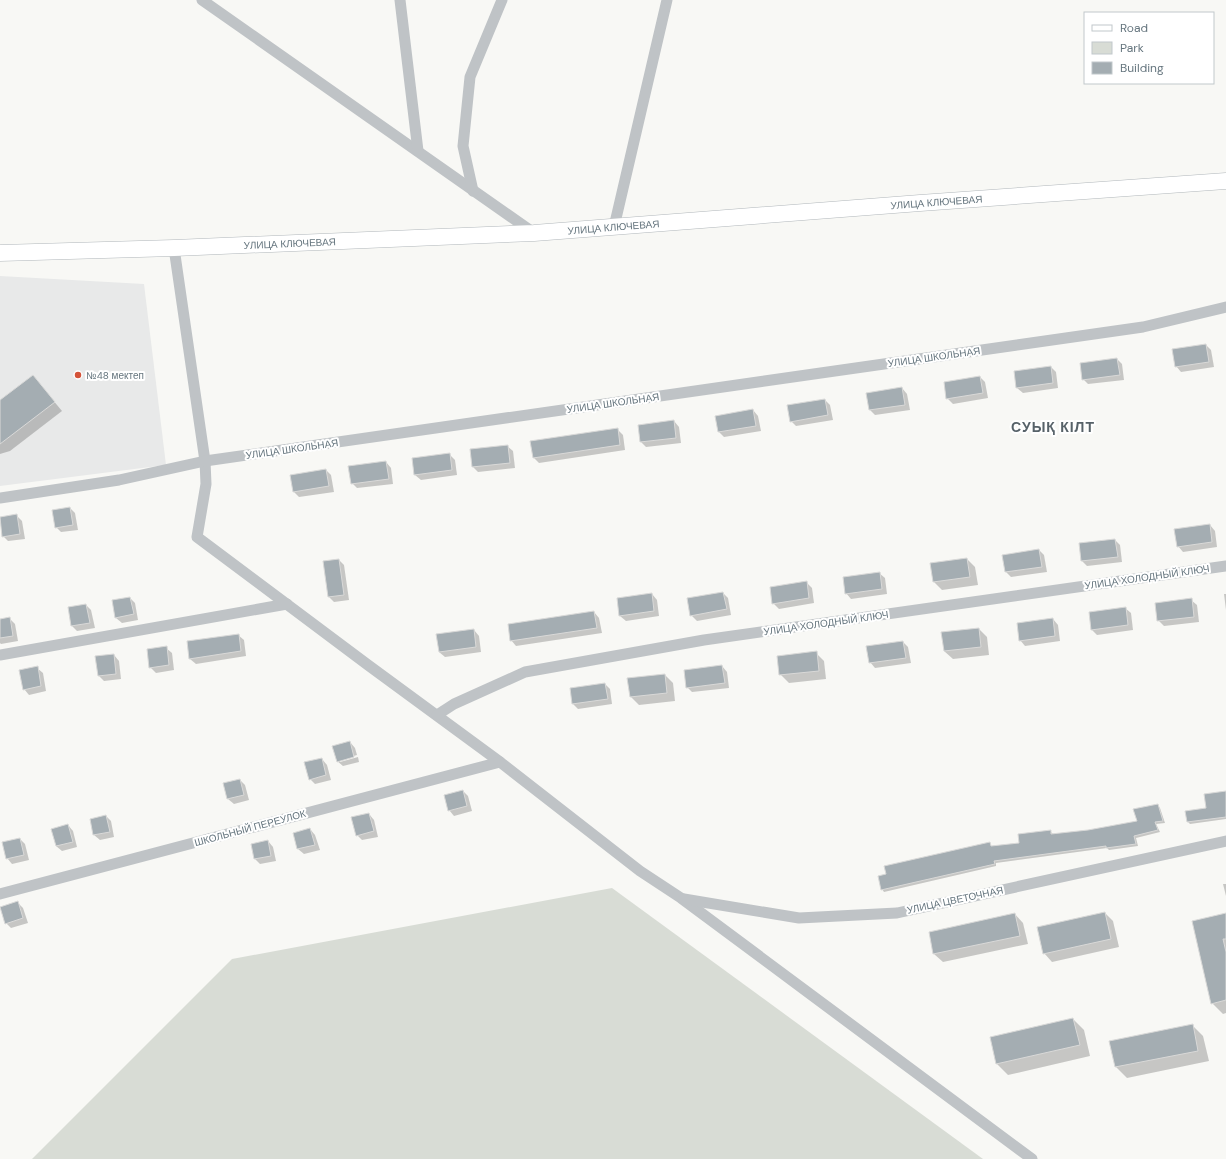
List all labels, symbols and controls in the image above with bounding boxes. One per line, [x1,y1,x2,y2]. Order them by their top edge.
legend [1084,12,1214,84]
text: Road [1120,20,1148,36]
text: Park [1120,40,1144,56]
text: Building [1120,60,1164,76]
street label: УЛИЦА КЛЮЧЕВАЯ [890,192,983,212]
street label: УЛИЦА КЛЮЧЕВАЯ [567,217,660,237]
street label: УЛИЦА КЛЮЧЕВАЯ [243,235,336,252]
street label: УЛИЦА ШКОЛЬНАЯ [887,344,981,370]
place label: №48 мектеп [86,369,144,382]
marker: №48 мектеп [73,370,83,380]
street label: УЛИЦА ШКОЛЬНАЯ [566,390,660,416]
district label: СУЫҚ КІЛТ [1011,418,1095,436]
street label: УЛИЦА ШКОЛЬНАЯ [245,436,339,462]
street label: УЛИЦА ХОЛОДНЫЙ КЛЮЧ [1084,562,1210,592]
street label: УЛИЦА ХОЛОДНЫЙ КЛЮЧ [763,608,889,638]
street label: ШКОЛЬНЫЙ ПЕРЕУЛОК [193,807,307,849]
street label: УЛИЦА ЦВЕТОЧНАЯ [906,883,1004,917]

